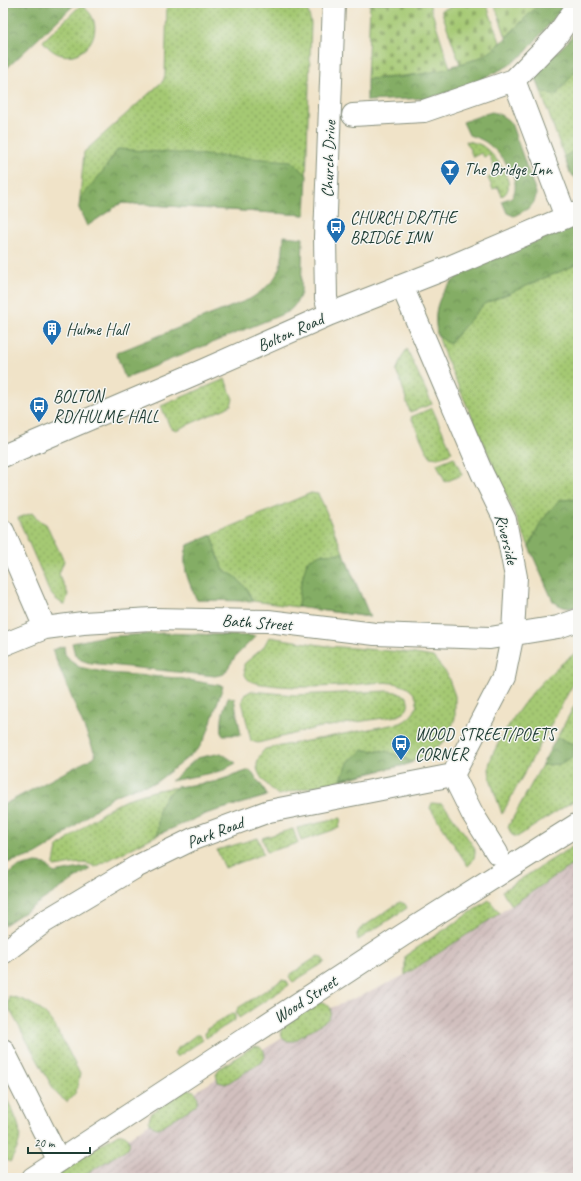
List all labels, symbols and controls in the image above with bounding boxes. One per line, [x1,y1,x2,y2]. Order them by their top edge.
street label: Church Drive [317,119,340,198]
bar icon: The Bridge Inn [439,158,461,186]
place label: The Bridge Inn [464,159,553,180]
place label: CHURCH DR/THE BRIDGE INN [350,207,458,248]
bus stop icon: CHURCH DR/THE BRIDGE INN [325,216,347,244]
street label: Bolton Road [254,308,329,356]
building icon: Hulme Hall [41,318,63,346]
place label: Hulme Hall [66,319,130,340]
place label: BOLTON RD/HULME HALL [53,386,160,427]
bus stop icon: BOLTON RD/HULME HALL [28,395,50,423]
street label: Riverside [490,512,523,568]
street label: Bath Street [221,610,295,636]
place label: WOOD STREET/POETS CORNER [415,724,558,765]
bus stop icon: WOOD STREET/POETS CORNER [390,733,412,761]
street label: Park Road [184,811,249,853]
street label: Wood Street [269,970,343,1028]
scale bar [28,1129,90,1155]
text: 20 m [34,1135,56,1151]

